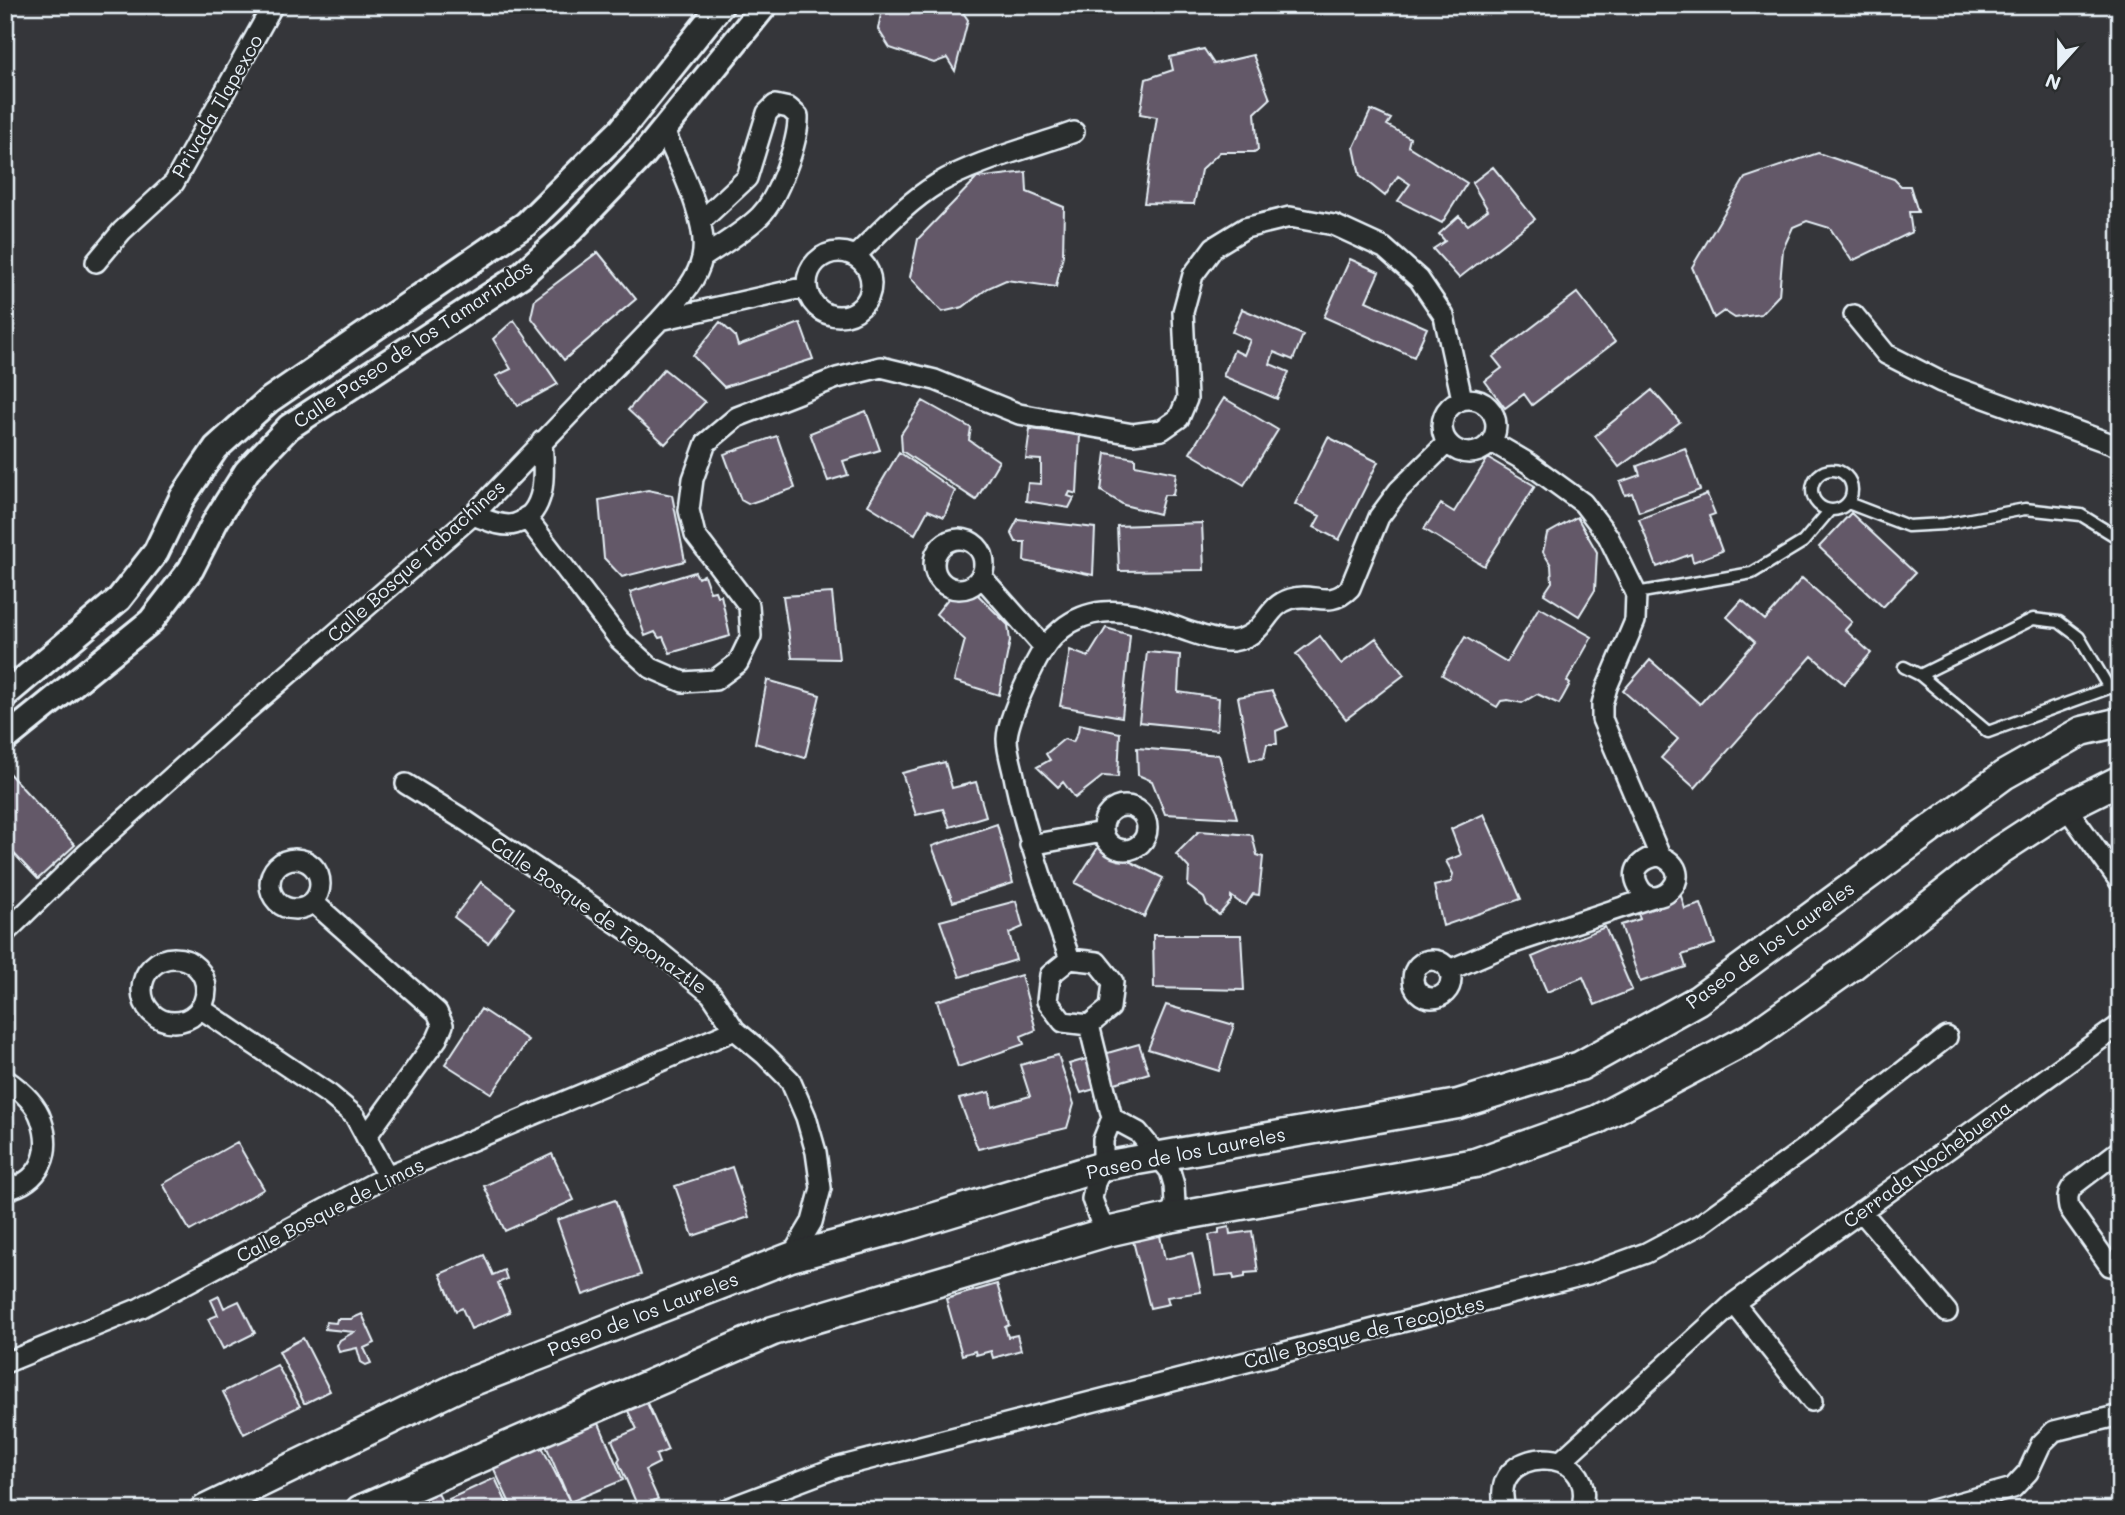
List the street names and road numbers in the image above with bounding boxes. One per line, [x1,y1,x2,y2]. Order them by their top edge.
street label: Privada Tlapexco [165,30,268,182]
street label: Calle Paseo de los Tamarindos [288,254,537,433]
street label: Calle Bosque Tabachines [321,474,510,647]
street label: Calle Bosque de Teponaztle [486,830,712,999]
street label: Paseo de los Laureles [1681,875,1859,1014]
street label: Cerrada Nochebuena [1838,1094,2016,1233]
street label: Paseo de los Laureles [1084,1121,1288,1184]
street label: Calle Bosque de Limas [232,1151,428,1268]
street label: Paseo de los Laureles [544,1266,742,1361]
street label: Calle Bosque de Tecojotes [1241,1289,1487,1374]

